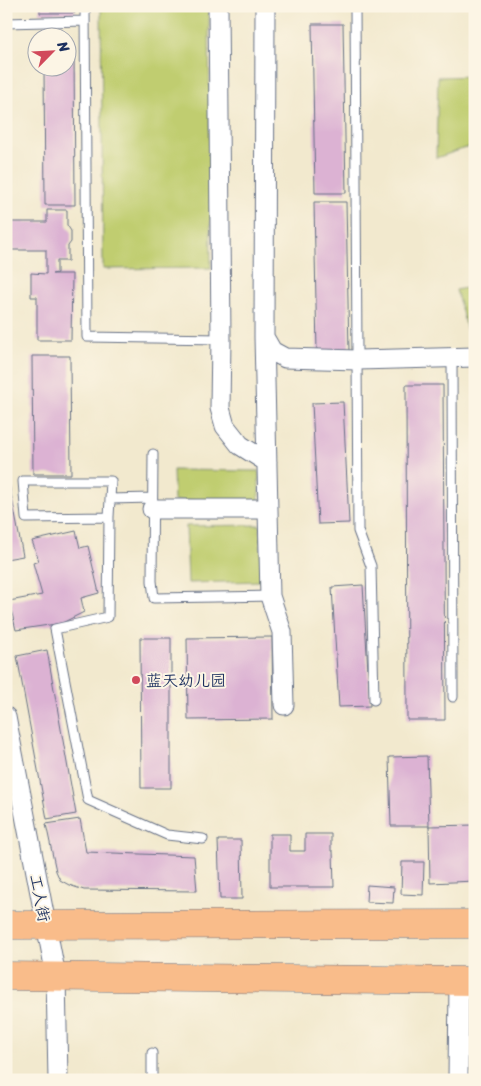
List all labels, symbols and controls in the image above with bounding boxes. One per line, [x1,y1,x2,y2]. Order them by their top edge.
north arrow [28,28,78,78]
text: N [50,36,77,57]
place label: 蓝天幼儿园 [146,666,226,695]
marker: 蓝天幼儿园 [130,674,142,686]
street label: 工人街 [21,872,59,924]

